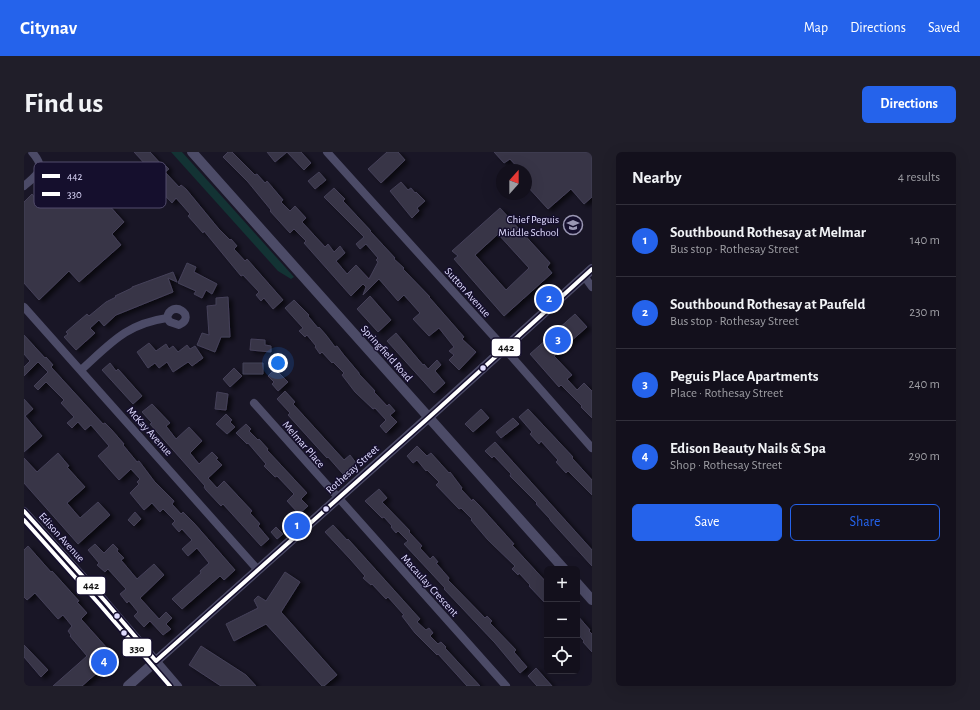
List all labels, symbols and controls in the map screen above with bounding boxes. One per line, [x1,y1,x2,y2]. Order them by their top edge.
text: Citynav [20,19,77,38]
text: Map [804,21,828,35]
text: Directions [850,21,906,35]
text: Saved [928,21,960,35]
button: Directions [862,86,956,123]
text: Find us [24,90,103,118]
legend [34,162,166,208]
north arrow [496,164,532,200]
text: Nearby [632,169,682,186]
text: 442 [67,171,83,182]
text: 4 results [898,171,940,184]
text: 330 [67,189,82,200]
place label: Chief Peguis Middle School [498,214,559,238]
school or university icon: Chief Peguis Middle School [562,214,584,236]
text: Southbound Rothesay at Melmar [670,225,866,240]
text: 1 [643,234,647,247]
text: 140 m [910,234,940,247]
text: Bus stop · Rothesay Street [670,243,799,256]
street label: Sutton Avenue [443,265,493,319]
pin: 2 [536,284,562,314]
text: Southbound Rothesay at Paufeld [670,297,865,312]
text: 2 [642,306,648,319]
text: 230 m [909,306,940,319]
text: Bus stop · Rothesay Street [670,315,799,328]
street label: Springfield Road [359,323,415,384]
pin: 3 [545,325,571,355]
line badge: 442 [491,338,521,357]
text: 442 [498,342,514,353]
your location [268,353,288,373]
unlabelled marker [478,363,488,373]
text: Peguis Place Apartments [670,369,819,384]
text: 3 [642,378,648,391]
text: 240 m [908,378,940,391]
text: Place · Rothesay Street [670,387,783,400]
street label: McKay Avenue [125,405,174,458]
street label: Melmar Place [280,419,327,470]
text: Edison Beauty Nails & Spa [670,441,826,456]
street label: Rothesay Street [324,443,381,496]
text: 4 [642,450,648,463]
text: 290 m [909,450,940,463]
text: Shop · Rothesay Street [670,459,782,472]
unlabelled marker [321,504,331,514]
button: Save [632,504,782,541]
button: Share [790,504,940,541]
street label: Edison Avenue [37,511,87,564]
pin: 1 [284,511,310,541]
street label: Macaulay Crescent [399,552,461,619]
map controls [544,566,580,674]
button: + [544,566,580,602]
line badge: 442 [76,576,106,595]
text: 442 [83,580,99,591]
button: − [544,602,580,638]
unlabelled marker [112,611,122,621]
unlabelled marker [119,628,129,638]
line badge: 330 [122,638,152,657]
button: locate [544,638,580,674]
text: 330 [129,643,145,654]
pin: 4 [91,647,117,677]

